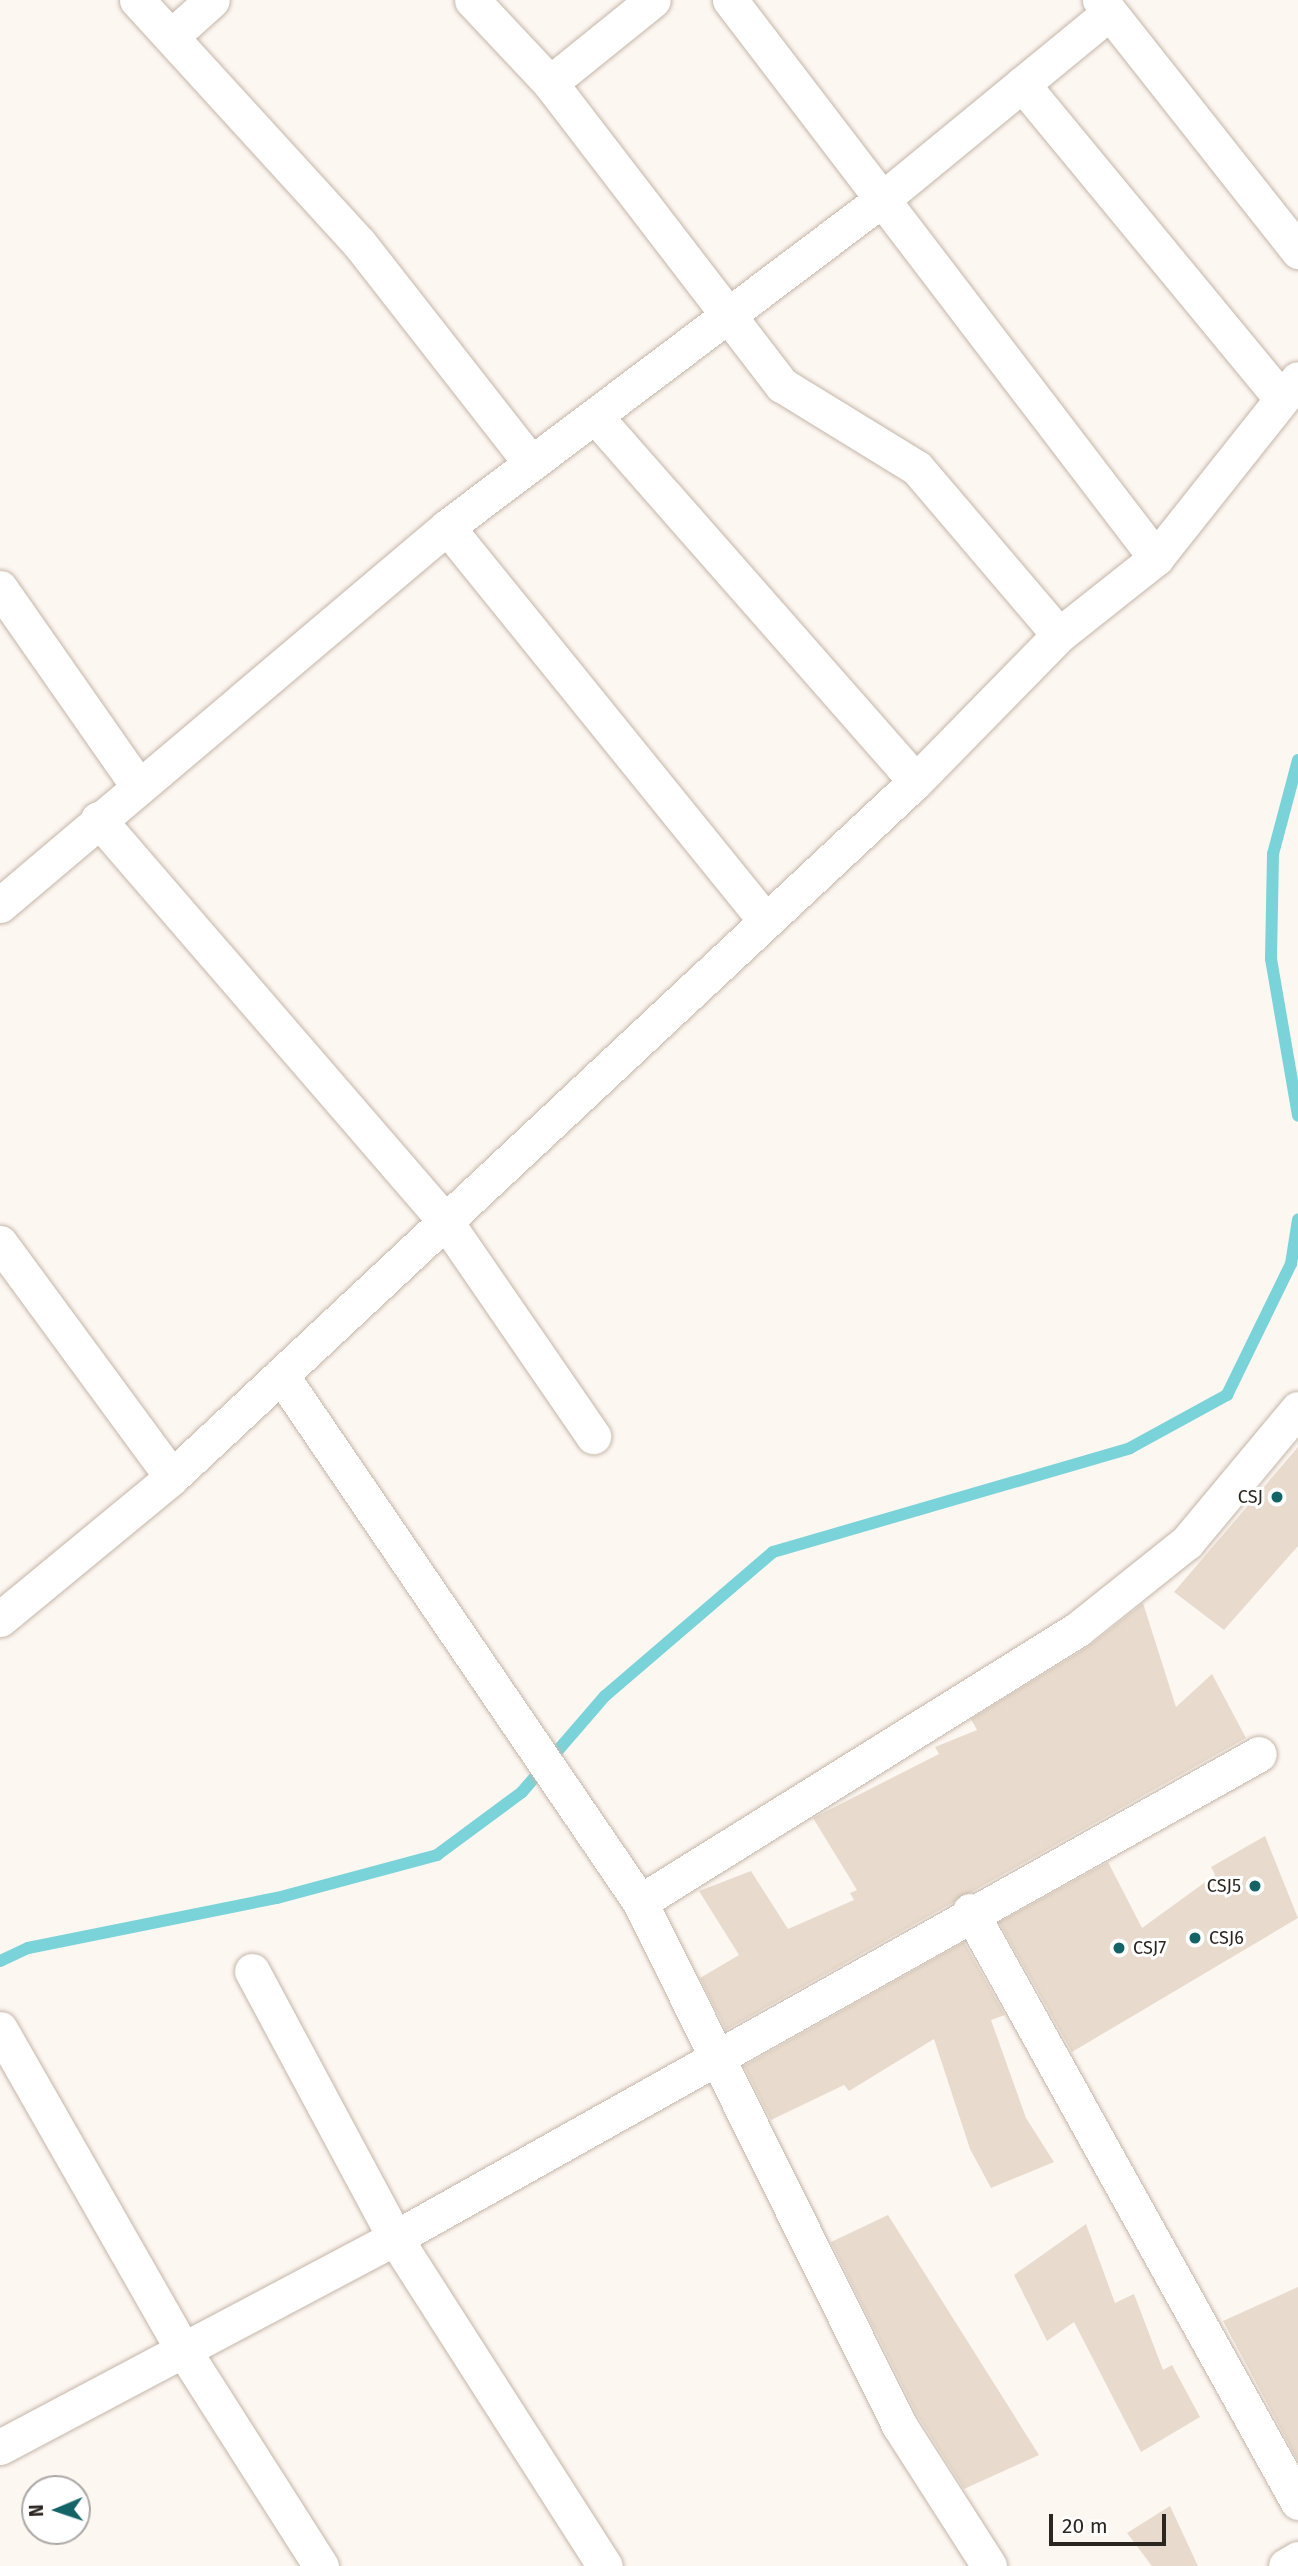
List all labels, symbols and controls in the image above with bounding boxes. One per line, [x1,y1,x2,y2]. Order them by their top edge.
place label: CSJ [1238,1486,1263,1508]
marker: CSJ [1269,1489,1285,1505]
place label: CSJ5 [1207,1875,1241,1897]
marker: CSJ5 [1247,1878,1263,1894]
place label: CSJ6 [1209,1927,1244,1949]
marker: CSJ6 [1187,1930,1203,1946]
place label: CSJ7 [1133,1937,1166,1959]
marker: CSJ7 [1111,1940,1127,1956]
north arrow [21,2475,91,2545]
scale bar [1053,2500,1170,2544]
text: N [25,2504,48,2517]
text: 20 m [1062,2513,1108,2539]

